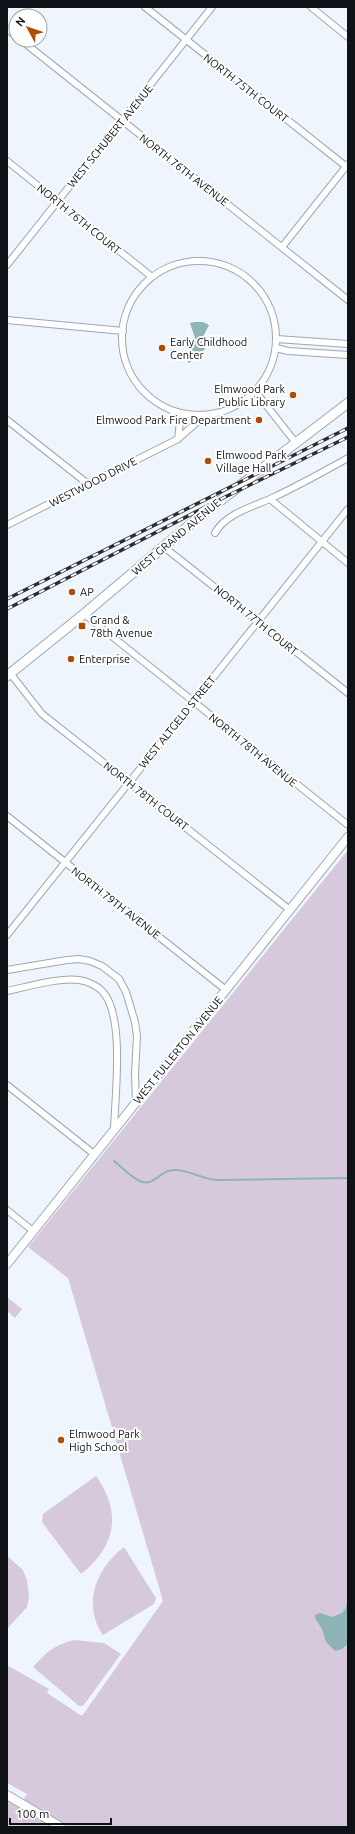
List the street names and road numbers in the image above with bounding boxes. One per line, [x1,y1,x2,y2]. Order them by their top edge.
street label: NORTH 75TH COURT [201,51,291,125]
street label: WEST SCHUBERT AVENUE [65,82,155,190]
street label: NORTH 76TH AVENUE [137,132,231,208]
street label: NORTH 76TH COURT [35,182,123,256]
street label: WESTWOOD DRIVE [47,455,139,509]
street label: WEST GRAND AVENUE [129,496,223,578]
street label: NORTH 77TH COURT [212,583,300,657]
street label: WEST ALTGELD STREET [136,674,218,770]
street label: NORTH 78TH AVENUE [207,711,299,789]
street label: NORTH 78TH COURT [101,759,191,833]
street label: NORTH 79TH AVENUE [69,865,163,941]
street label: WEST FULLERTON AVENUE [131,994,225,1106]

